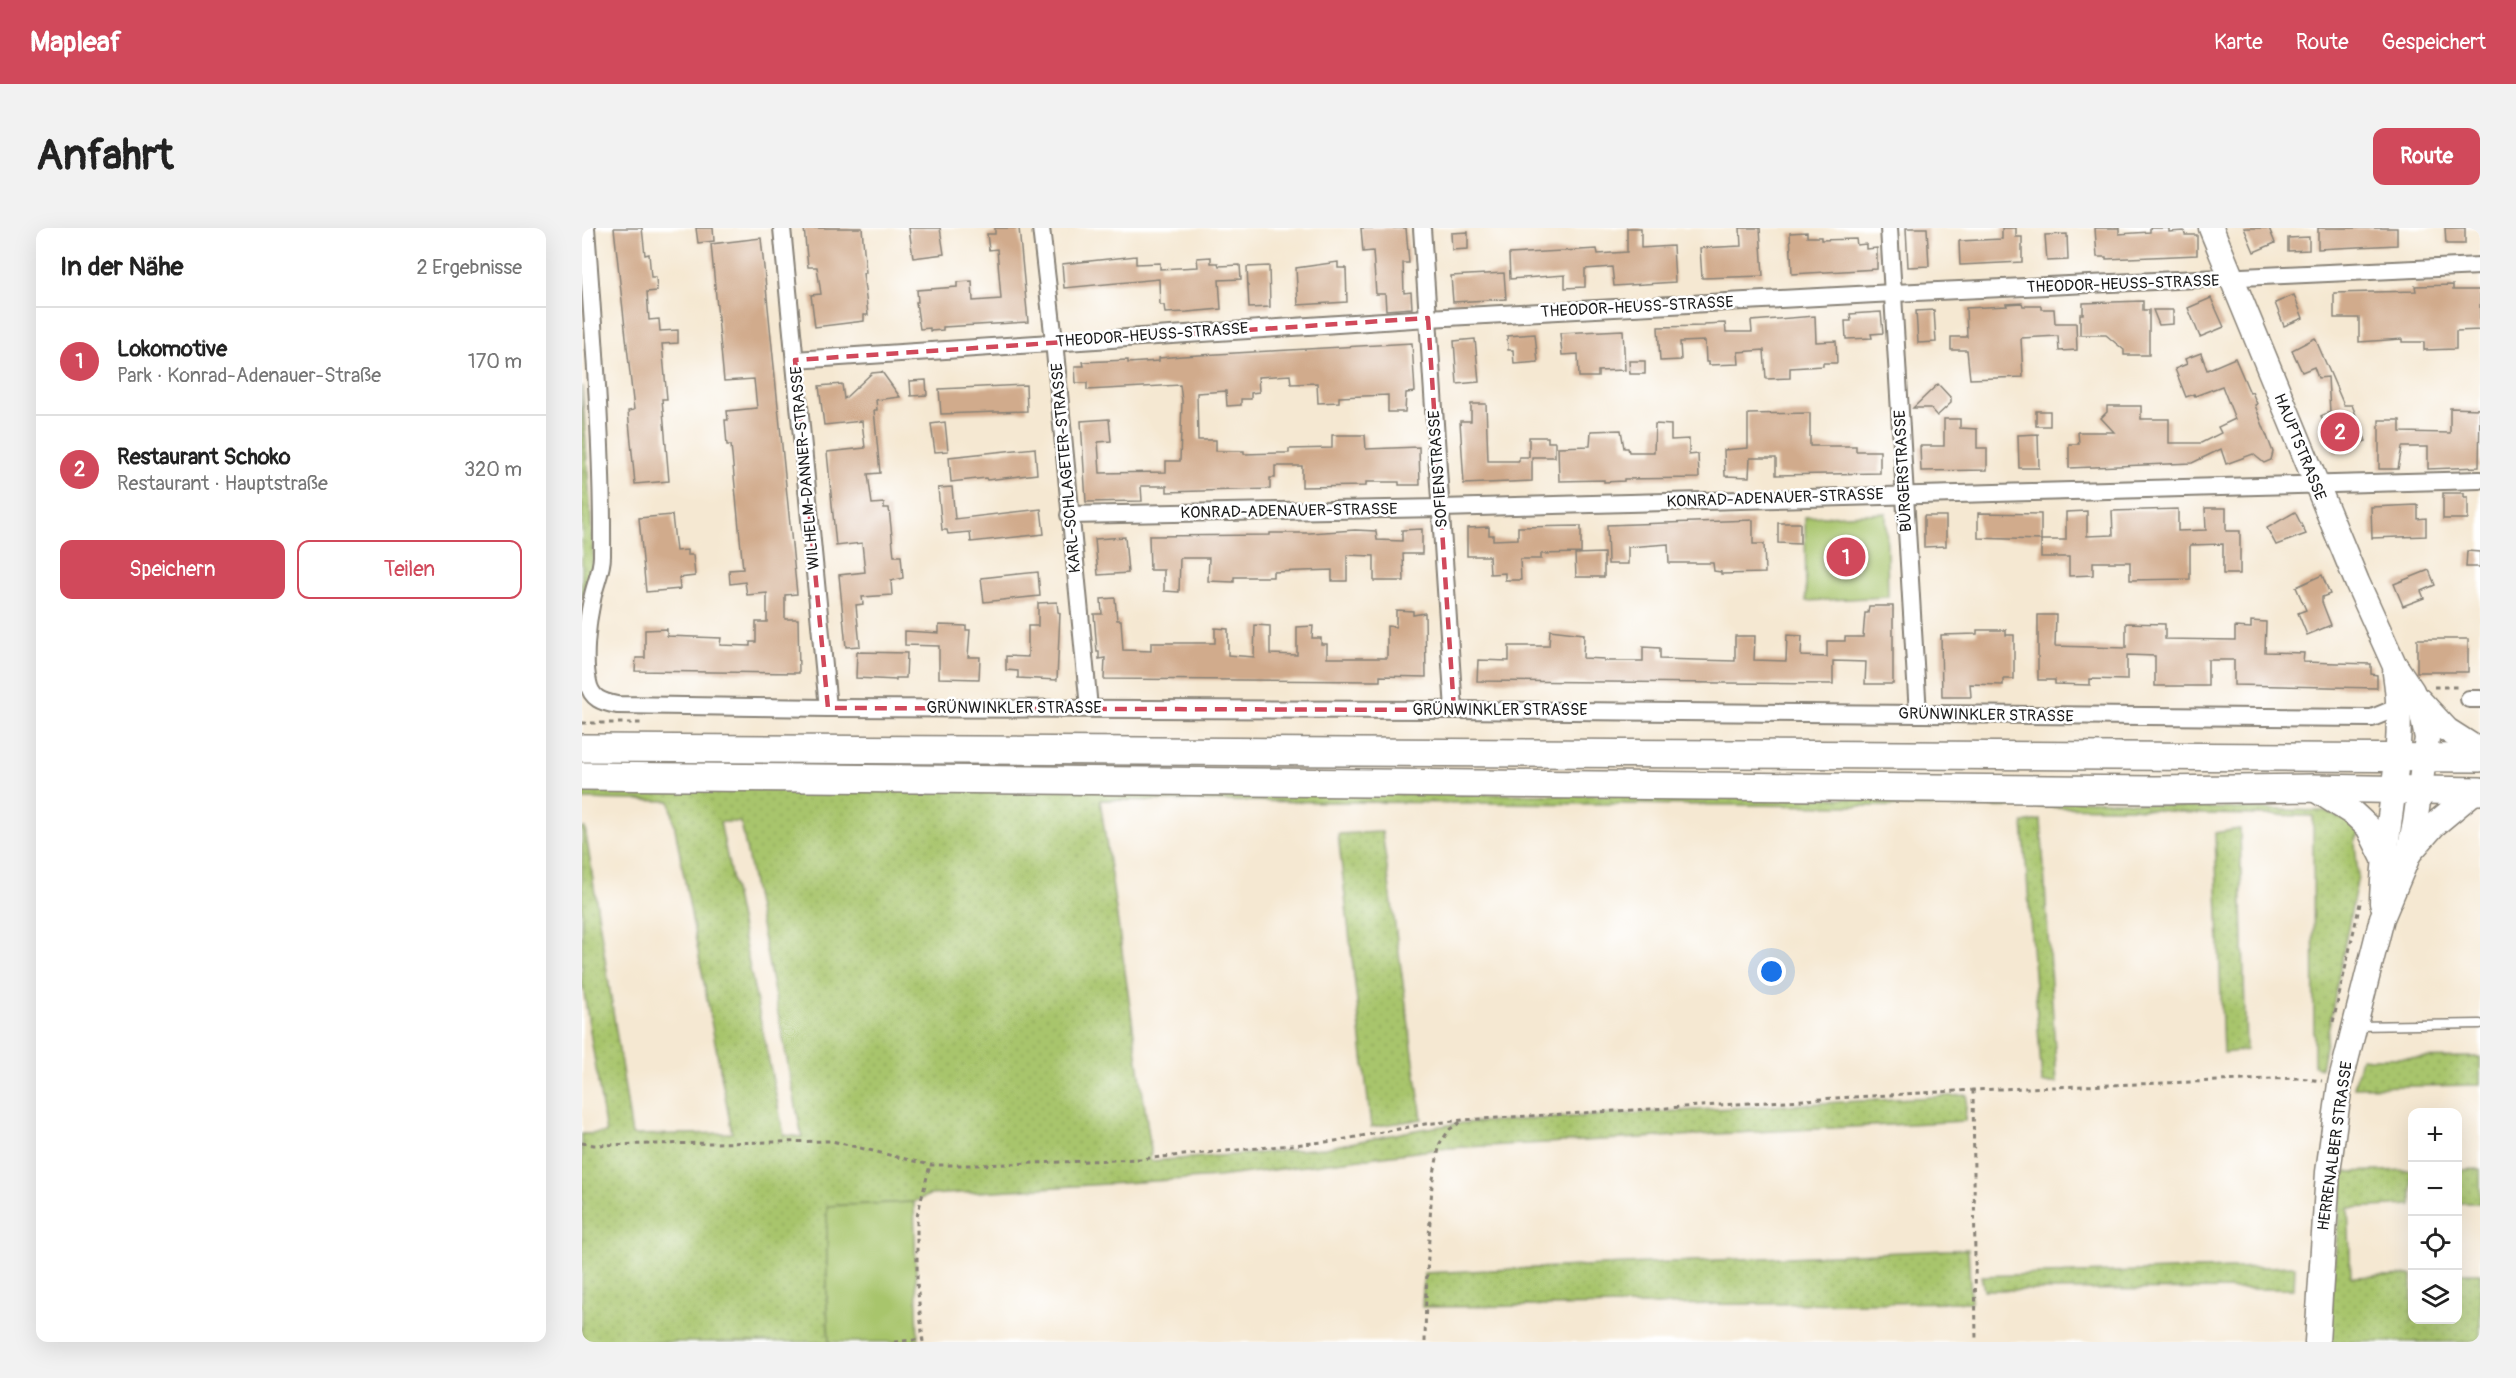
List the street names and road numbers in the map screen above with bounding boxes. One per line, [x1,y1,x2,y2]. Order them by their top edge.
street label: THEODOR-HEUSS-STRASSE [2026,271,2220,297]
street label: THEODOR-HEUSS-STRASSE [1540,292,1734,322]
street label: THEODOR-HEUSS-STRASSE [1055,318,1249,352]
street label: KARL-SCHLAGETER-STRASSE [1047,362,1085,574]
street label: WILHELM-DANNER-STRASSE [786,365,824,571]
street label: HAUPTSTRASSE [2269,391,2331,503]
street label: SOFIENSTRASSE [1424,409,1452,529]
street label: BÜRGERSTRASSE [1890,409,1916,533]
street label: KONRAD-ADENAUER-STRASSE [1666,484,1884,512]
street label: KONRAD-ADENAUER-STRASSE [1180,499,1398,523]
street label: GRÜNWINKLER STRASSE [926,698,1102,718]
street label: GRÜNWINKLER STRASSE [1412,700,1588,720]
street label: GRÜNWINKLER STRASSE [1898,703,2074,727]
street label: HERRENALBER STRASSE [2313,1060,2357,1232]

